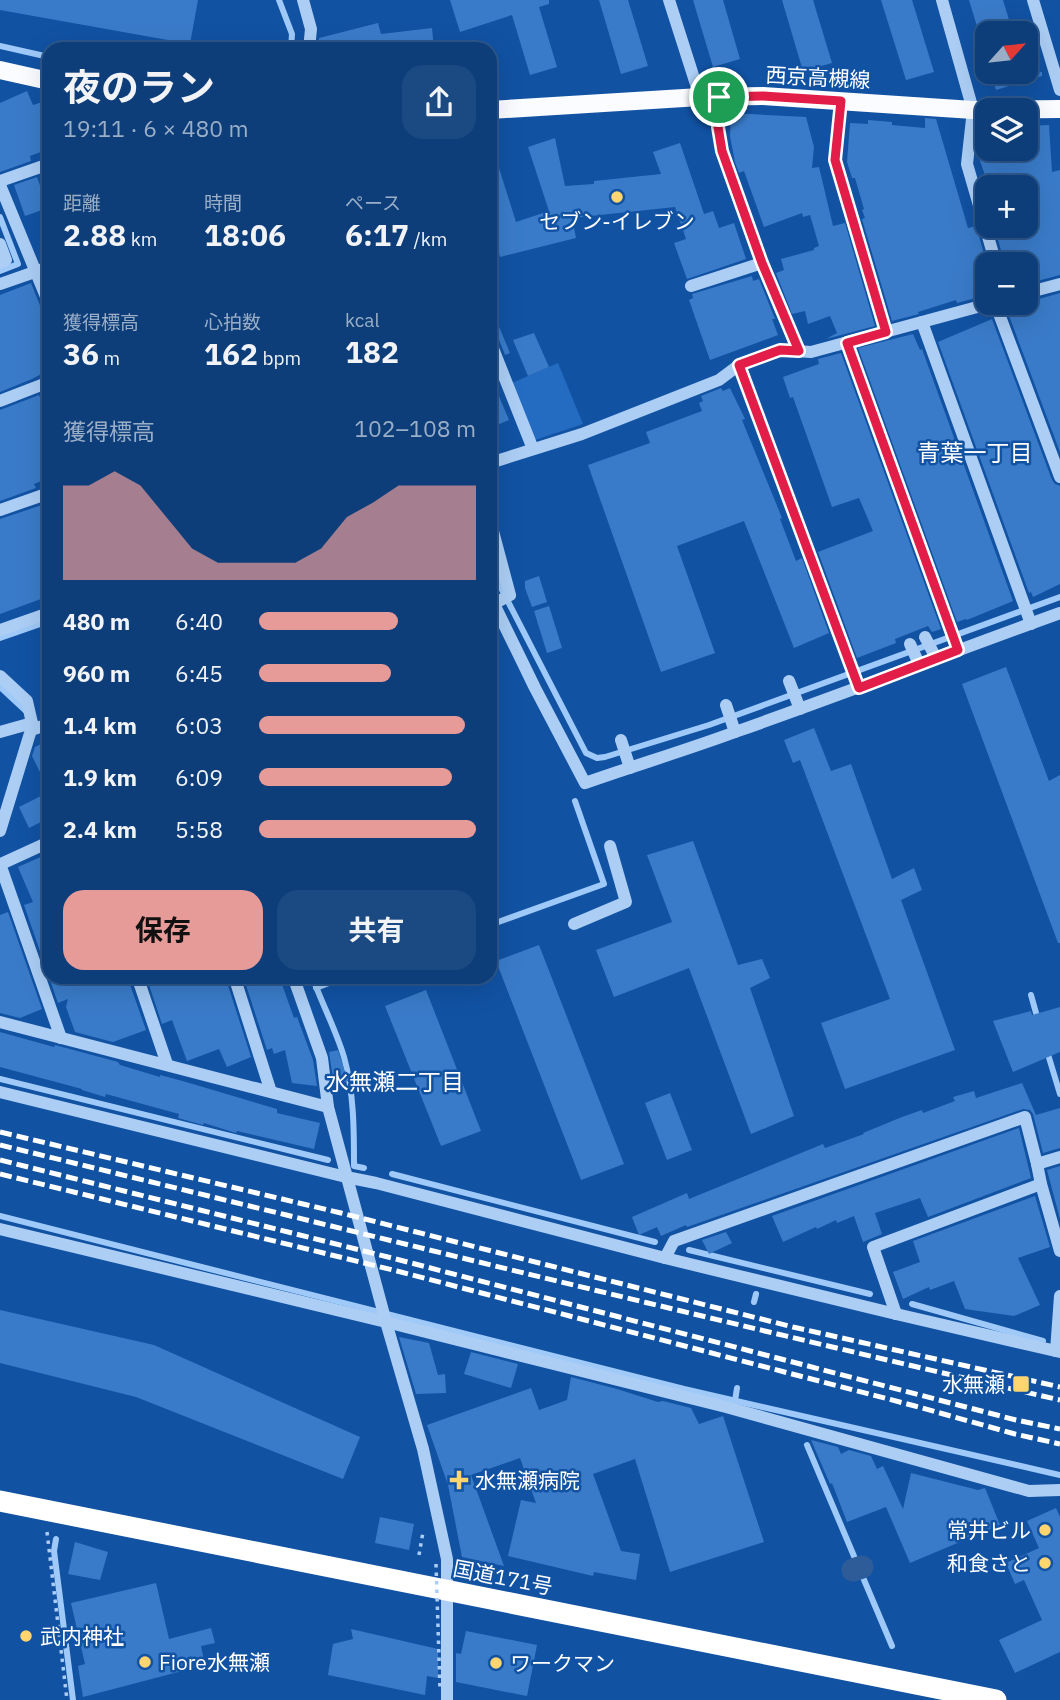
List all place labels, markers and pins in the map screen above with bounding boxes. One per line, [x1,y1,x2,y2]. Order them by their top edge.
pin [689,67,749,127]
marker: セブン-イレブン [609,189,625,205]
place label: セブン-イレブン [539,207,695,235]
place label: 水無瀬 [942,1370,1005,1398]
marker: 水無瀬 [1011,1374,1031,1394]
place label: 水無瀬病院 [475,1466,580,1494]
marker: 水無瀬病院 [449,1470,469,1490]
place label: 常井ビル [947,1516,1031,1544]
marker: 常井ビル [1037,1522,1053,1538]
place label: 和食さと [947,1549,1031,1577]
marker: 和食さと [1037,1555,1053,1571]
place label: 武内神社 [40,1622,124,1650]
marker: 武内神社 [18,1628,34,1644]
place label: Fiore水無瀬 [159,1648,270,1676]
place label: ワークマン [510,1649,615,1677]
marker: Fiore水無瀬 [137,1654,153,1670]
marker: ワークマン [488,1655,504,1671]

